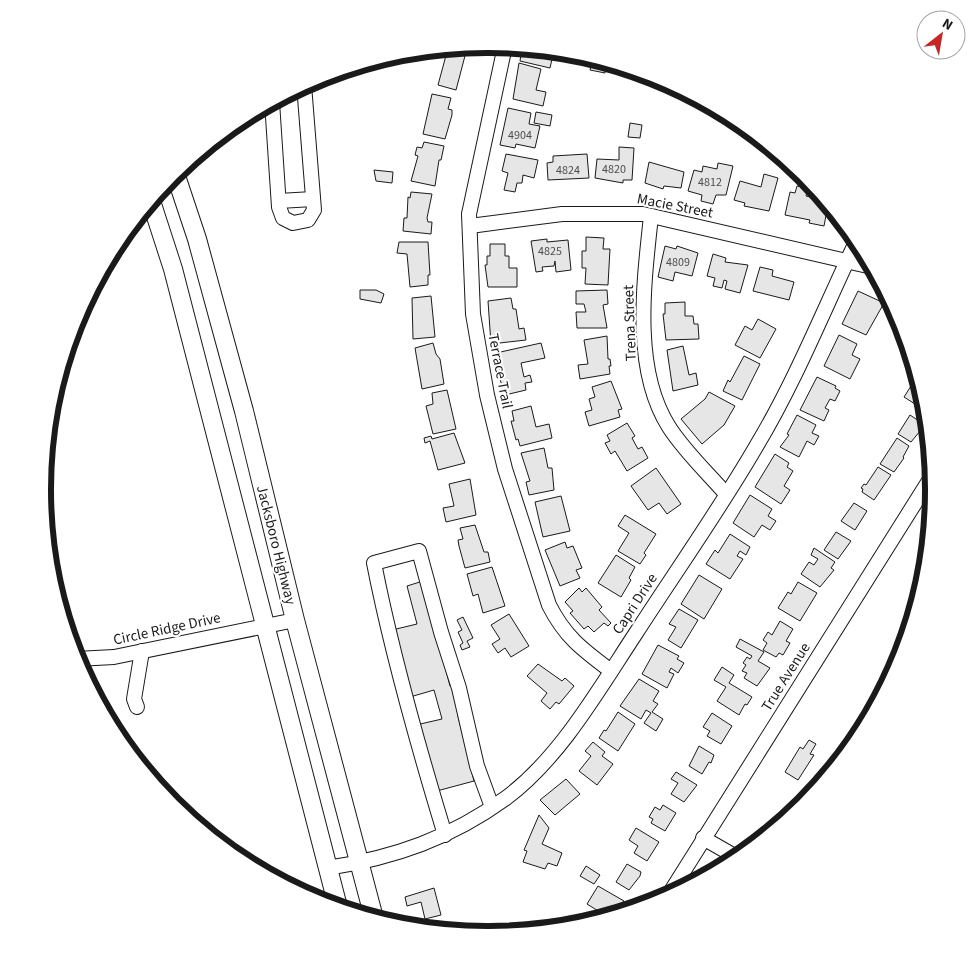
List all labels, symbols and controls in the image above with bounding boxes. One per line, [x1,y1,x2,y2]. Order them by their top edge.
north arrow [916,10,966,60]
text: N [938,14,956,36]
house number: 4904 [508,127,532,144]
house number: 4820 [602,161,626,178]
house number: 4824 [556,162,580,179]
house number: 4812 [698,174,722,191]
street label: Macie Street [635,188,715,224]
house number: 4825 [538,243,562,260]
house number: 4809 [666,254,690,271]
street label: Trena Street [618,285,642,361]
street label: Terrace Trail [482,332,518,411]
street label: Jacksboro Highway [251,483,301,607]
street label: Capri Drive [607,569,663,639]
street label: Circle Ridge Drive [111,607,223,651]
street label: True Avenue [757,639,815,715]

